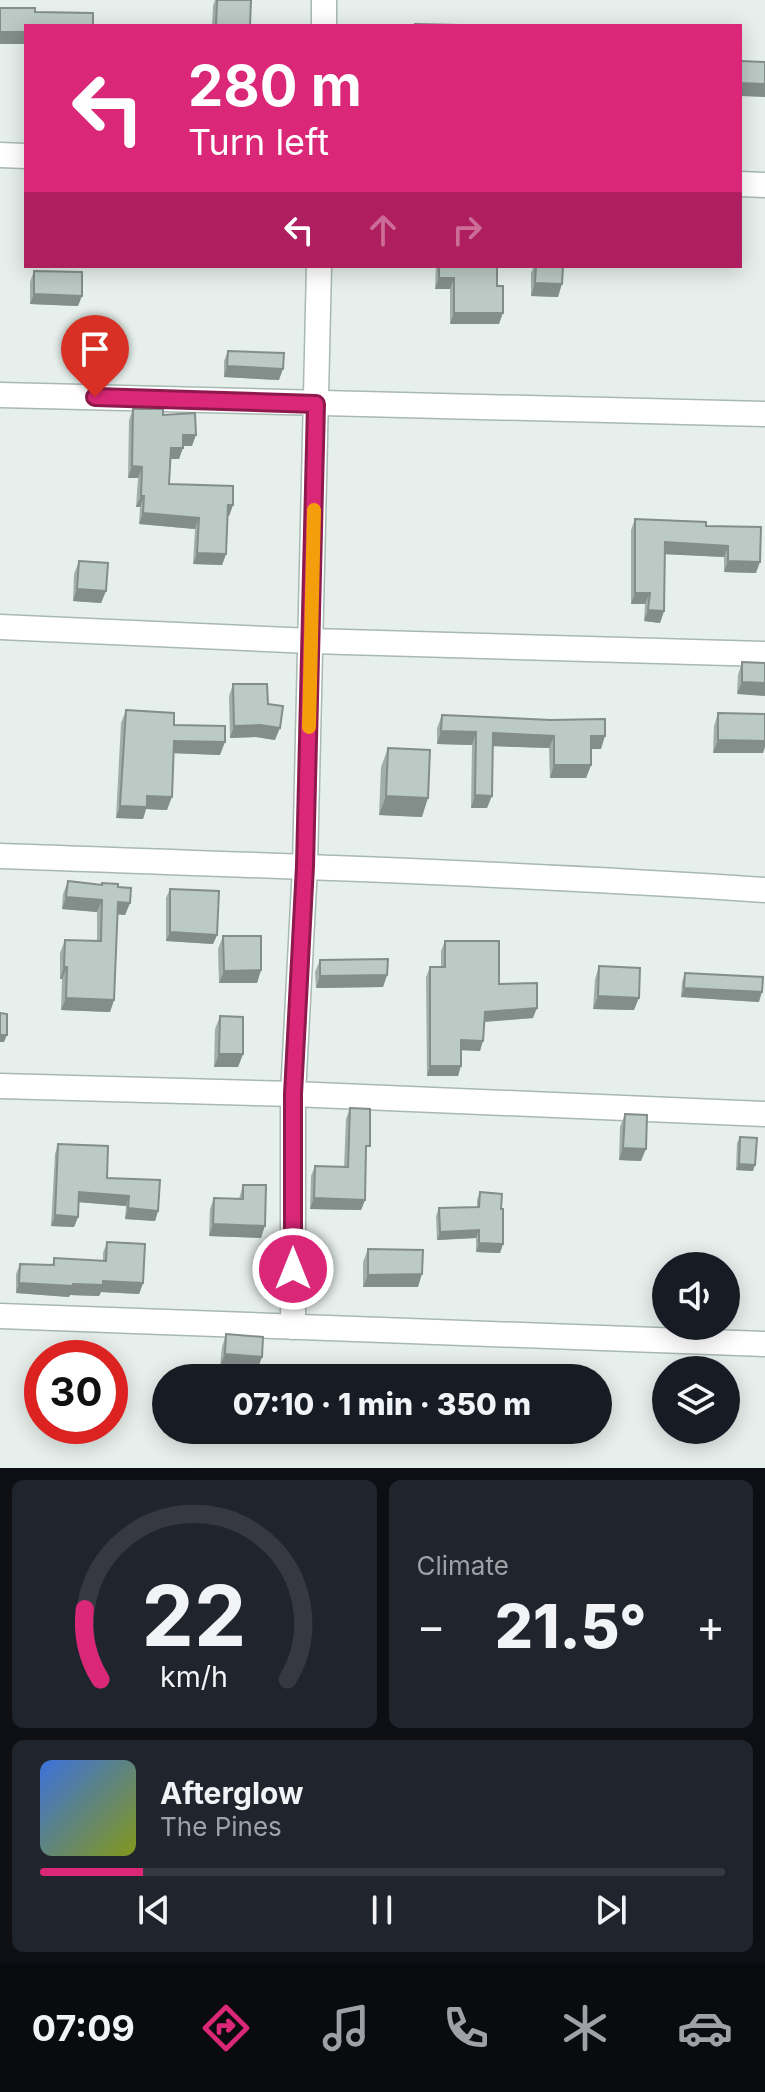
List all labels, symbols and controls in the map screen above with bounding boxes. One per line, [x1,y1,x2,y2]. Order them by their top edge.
text: 280 m [188,52,362,120]
icon: left [56,56,160,160]
text: Turn left [188,120,329,164]
icon: left [277,208,321,252]
icon: ahead [361,208,405,252]
icon: right [445,208,489,252]
pin [61,315,129,397]
icon: arrive [73,327,117,371]
position arrow [251,1227,335,1311]
map controls [652,1252,740,1444]
button: sound [652,1252,740,1340]
speed limit sign: 30 [24,1340,128,1444]
button: layers [652,1356,740,1444]
text: 07:10 · 1 min · 350 m [233,1386,531,1422]
text: Climate [417,1550,509,1581]
text: 22 [142,1565,247,1666]
text: 21.5° [495,1590,647,1662]
text: − [417,1599,446,1653]
text: + [696,1599,725,1653]
text: km/h [160,1659,228,1694]
text: Afterglow [160,1775,304,1811]
text: The Pines [160,1811,282,1842]
icon: previous [132,1888,176,1932]
icon: pause [360,1888,404,1932]
icon: next [589,1888,633,1932]
icon: directions [198,2000,254,2056]
icon: music [318,2000,374,2056]
icon: phone [438,2000,494,2056]
icon: climate [557,2000,613,2056]
icon: car [677,2000,733,2056]
text: 07:09 [32,2006,135,2050]

